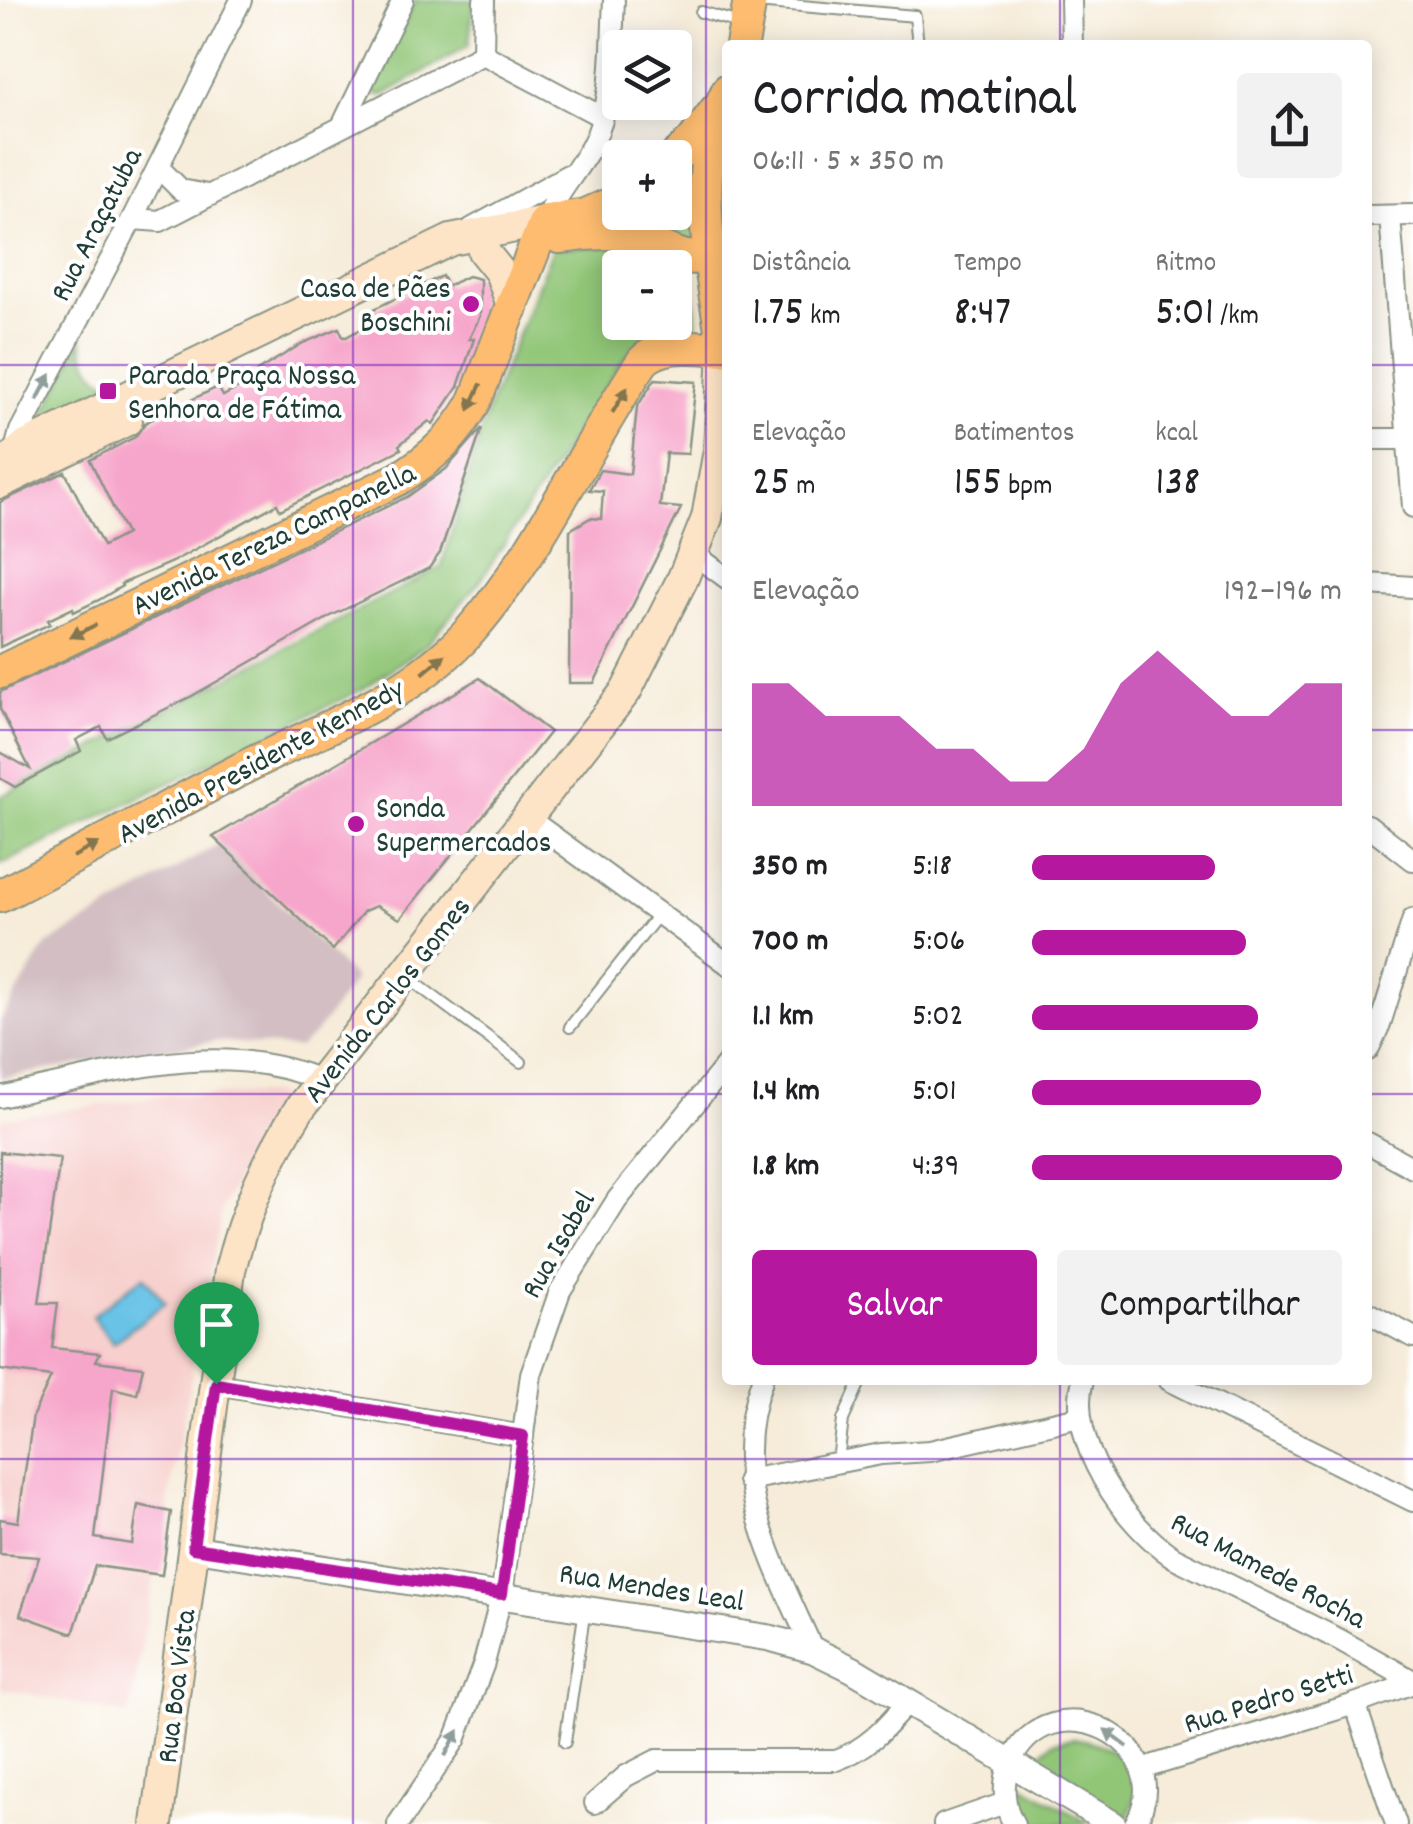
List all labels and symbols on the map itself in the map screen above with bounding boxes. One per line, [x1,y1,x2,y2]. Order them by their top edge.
street label: Rua Araçatuba [42,141,157,310]
place label: Casa de Pães Boschini [300,270,451,347]
marker: Casa de Pães Boschini [460,293,482,315]
place label: Parada Praça Nossa Senhora de Fátima [128,357,356,434]
one-way arrow [35,372,52,401]
marker: Parada Praça Nossa Senhora de Fátima [97,380,119,402]
one-way arrow [467,383,484,412]
one-way arrow [611,386,628,414]
street label: Avenida Tereza Campanella [126,454,425,630]
one-way arrow [68,623,97,640]
one-way arrow [422,654,447,676]
street label: Avenida Presidente Kennedy [111,670,414,858]
place label: Sonda Supermercados [376,790,551,867]
marker: Sonda Supermercados [345,813,367,835]
one-way arrow [72,842,101,859]
street label: Avenida Carlos Gomes [295,889,484,1114]
street label: Rua Isabel [513,1184,609,1308]
pin [174,1282,259,1385]
street label: Rua Mamede Rocha [1161,1503,1373,1643]
street label: Rua Mendes Leal [556,1555,747,1626]
street label: Rua Boa Vista [149,1606,210,1766]
street label: Rua Pedro Setti [1179,1656,1359,1748]
one-way arrow [443,1729,460,1758]
one-way arrow [1103,1729,1129,1749]

